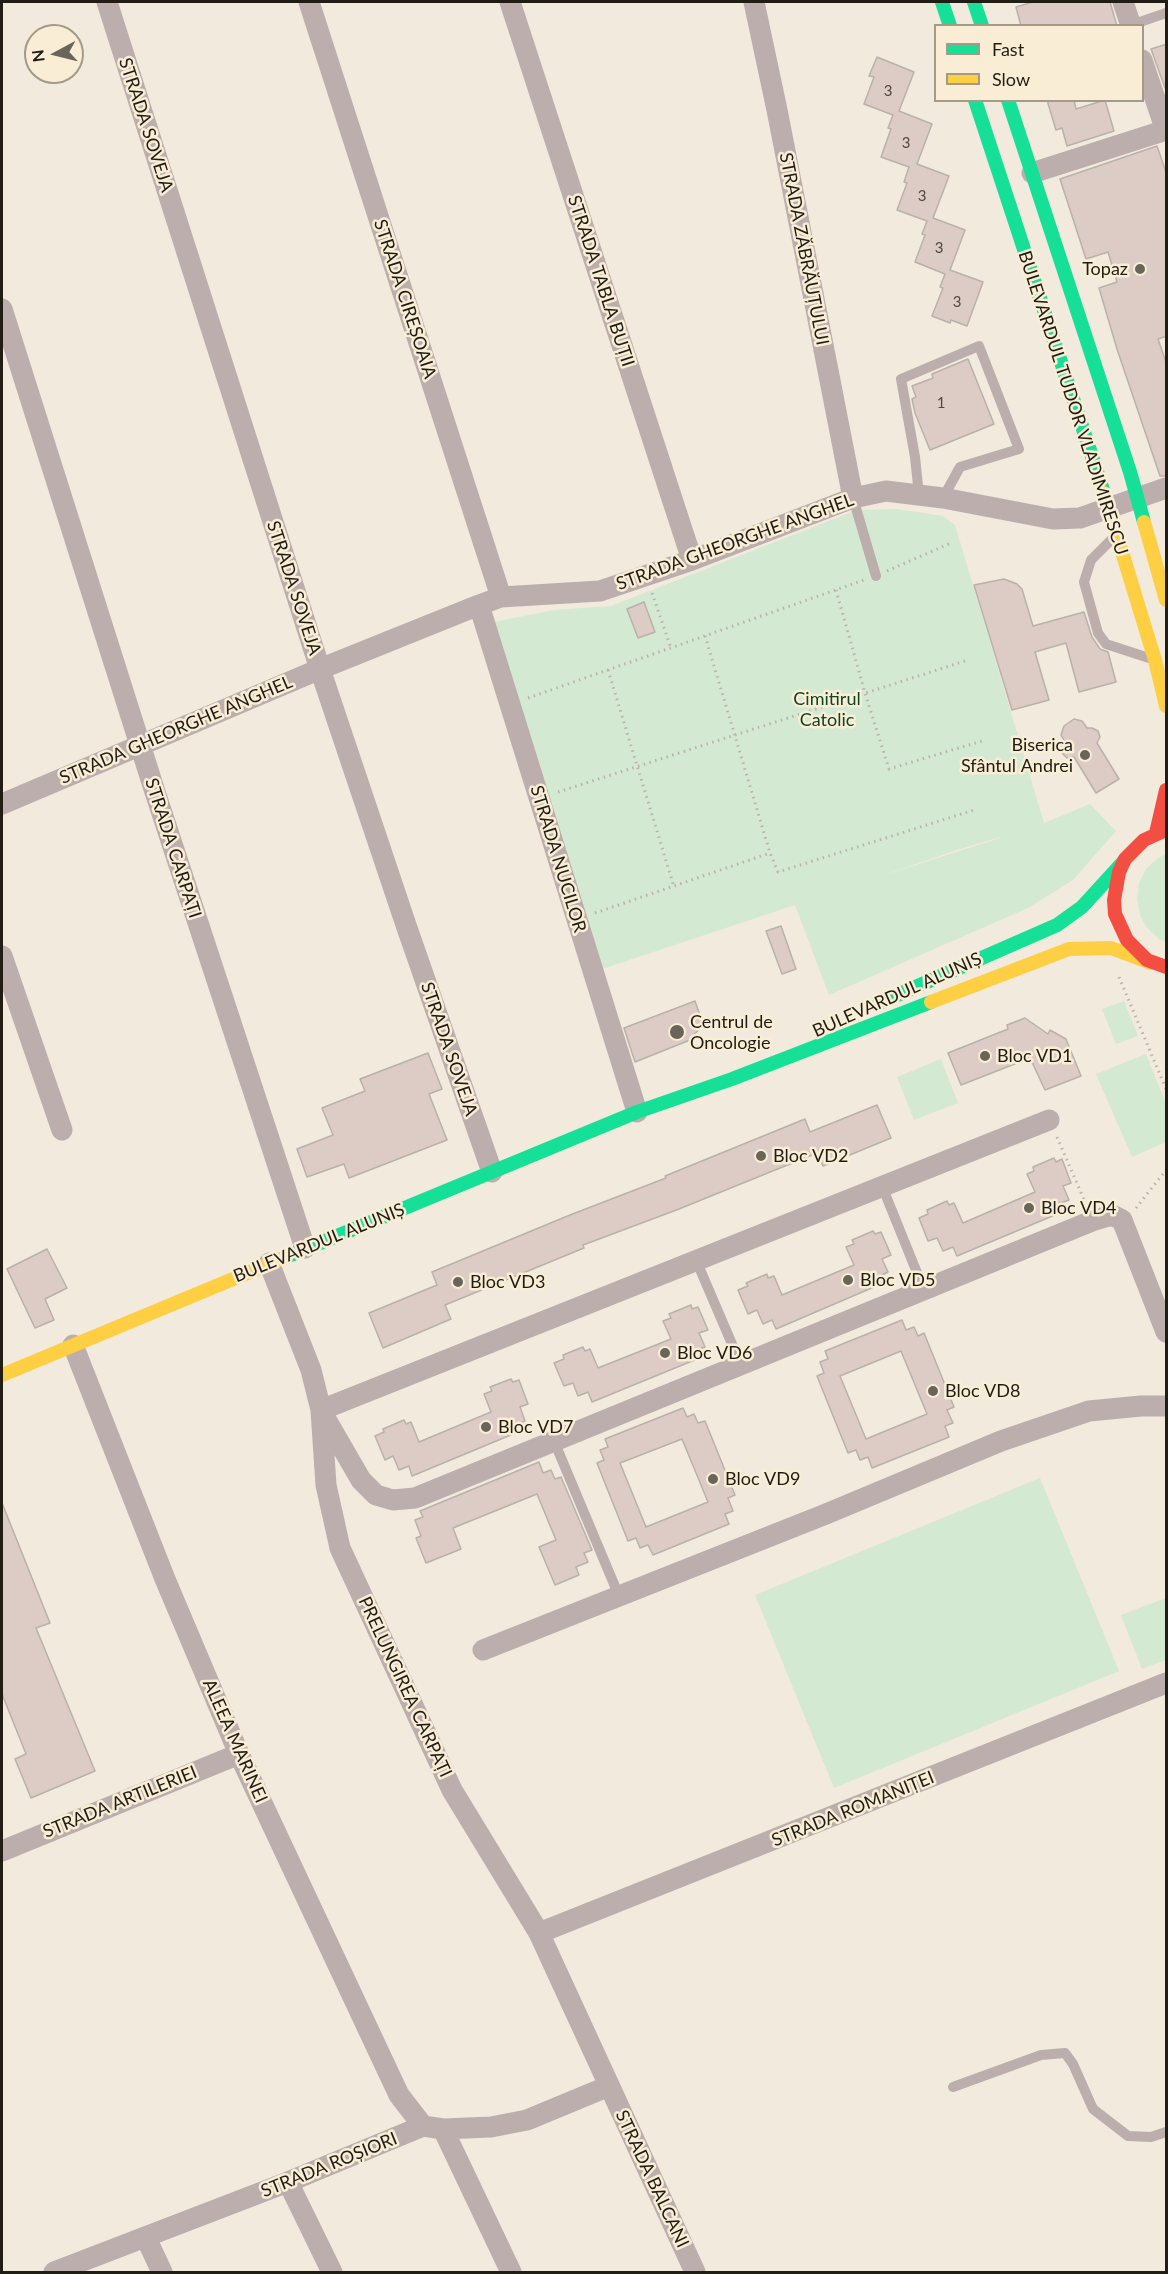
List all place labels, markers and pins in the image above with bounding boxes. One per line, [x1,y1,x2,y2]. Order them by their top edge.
place label: Topaz [1082,258,1128,280]
marker: Topaz [1133,262,1147,276]
place label: Biserica Sfântul Andrei [961,734,1073,777]
marker: Biserica Sfântul Andrei [1078,748,1092,762]
place label: Centrul de Oncologie [690,1011,773,1054]
marker: Centrul de Oncologie [668,1023,686,1041]
place label: Bloc VD1 [997,1045,1072,1067]
marker: Bloc VD1 [978,1049,992,1063]
place label: Bloc VD2 [773,1145,848,1167]
marker: Bloc VD2 [754,1149,768,1163]
place label: Bloc VD4 [1041,1197,1116,1219]
marker: Bloc VD4 [1022,1201,1036,1215]
place label: Bloc VD5 [860,1269,935,1291]
place label: Bloc VD3 [470,1271,545,1293]
marker: Bloc VD5 [841,1273,855,1287]
marker: Bloc VD3 [451,1275,465,1289]
place label: Bloc VD6 [677,1342,752,1364]
marker: Bloc VD6 [658,1346,672,1360]
place label: Bloc VD8 [945,1380,1020,1402]
marker: Bloc VD8 [926,1384,940,1398]
place label: Bloc VD7 [498,1416,573,1438]
marker: Bloc VD7 [479,1420,493,1434]
place label: Bloc VD9 [725,1468,800,1490]
marker: Bloc VD9 [706,1472,720,1486]

